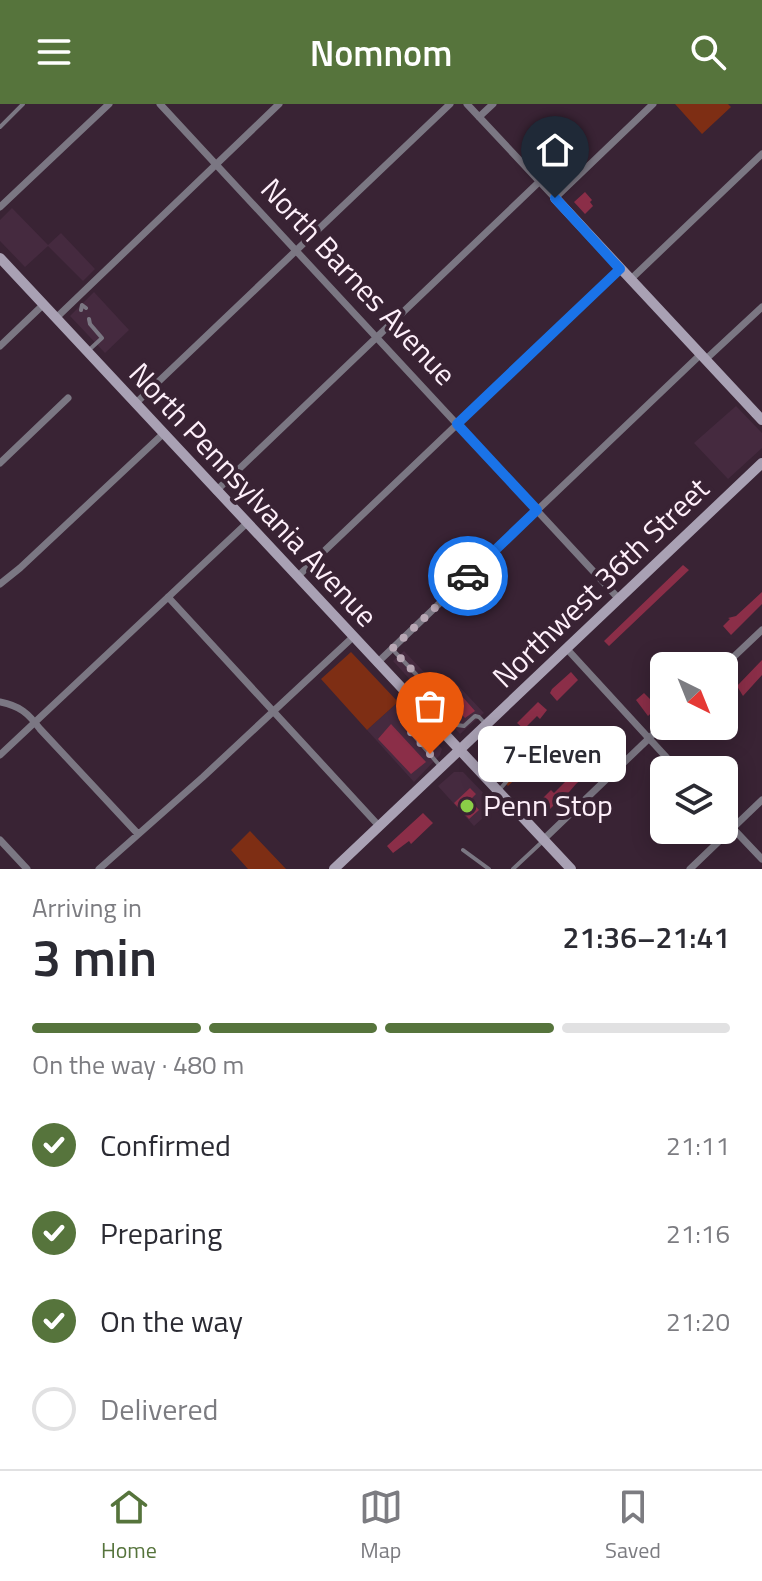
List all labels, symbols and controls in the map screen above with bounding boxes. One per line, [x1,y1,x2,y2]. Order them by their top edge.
text: Nomnom [310,25,452,80]
icon: menu [32,30,76,74]
icon: search [686,30,730,74]
pin [521,116,589,198]
icon: home [533,128,577,172]
street label: North Barnes Avenue [250,167,467,395]
street label: North Pennsylvania Avenue [119,352,389,637]
street label: Northwest 36th Street [481,466,719,698]
courier [428,536,508,616]
icon: car [446,554,490,598]
north arrow [650,652,738,740]
map controls [650,652,738,844]
pin [396,672,464,754]
icon: bag [408,684,452,728]
callout: 7-Eleven [478,726,626,782]
text: 7-Eleven [502,734,602,773]
button: layers [650,756,738,844]
place label: Penn Stop [483,782,613,828]
marker: Penn Stop [458,797,476,815]
text: Arriving in [32,888,142,927]
text: 21:36–21:41 [563,914,730,960]
text: 3 min [32,917,157,996]
text: On the way · 480 m [32,1045,244,1084]
text: Confirmed [100,1122,231,1168]
icon: check [32,1123,76,1167]
text: 21:11 [666,1126,730,1165]
text: Preparing [100,1210,222,1256]
icon: check [32,1211,76,1255]
text: 21:16 [666,1214,730,1253]
text: On the way [100,1298,243,1344]
icon: check [32,1299,76,1343]
text: 21:20 [666,1302,730,1341]
text: Delivered [100,1386,218,1432]
tab: Home [101,1485,157,1567]
tab: Map [359,1485,403,1567]
tab: Saved [605,1485,661,1567]

